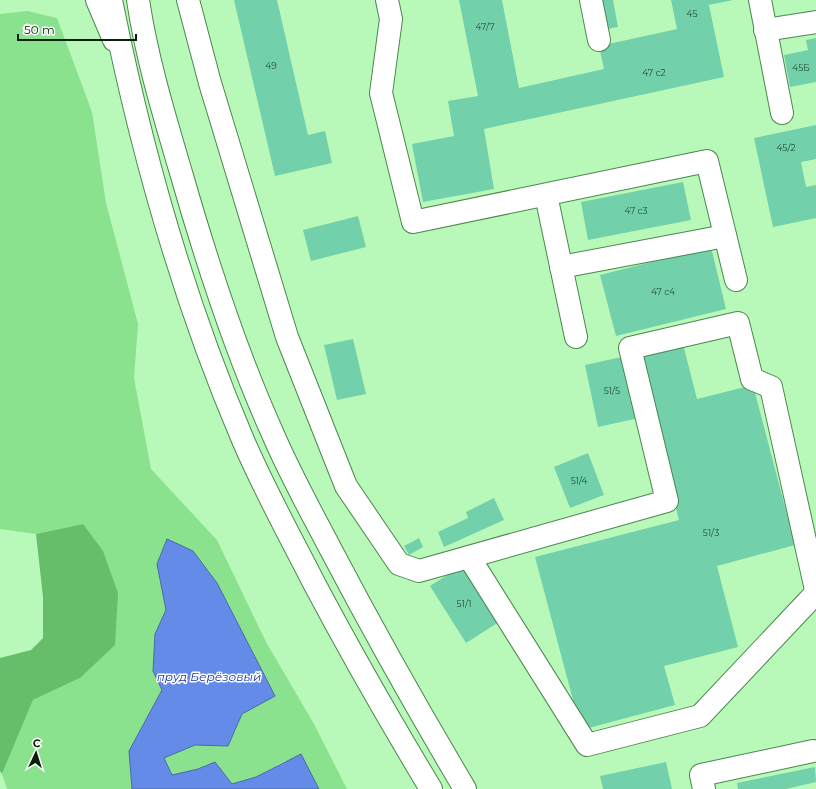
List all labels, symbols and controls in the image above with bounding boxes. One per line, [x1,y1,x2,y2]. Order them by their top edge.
house number: 45 [686,8,698,19]
scale bar [18,16,136,42]
house number: 47/7 [476,21,494,32]
text: 50 m [24,22,55,37]
house number: 49 [265,60,277,71]
house number: 45Б [792,62,810,73]
house number: 47 с2 [642,67,666,78]
house number: 45/2 [776,142,796,153]
house number: 47 с3 [624,205,648,216]
house number: 47 с4 [651,286,675,297]
house number: 51/5 [604,385,620,396]
house number: 51/4 [571,475,587,486]
house number: 51/3 [703,527,719,538]
house number: 51/1 [457,598,471,609]
water label: пруд Берёзовый [157,669,261,684]
north arrow [16,733,56,773]
text: С [32,736,41,750]

